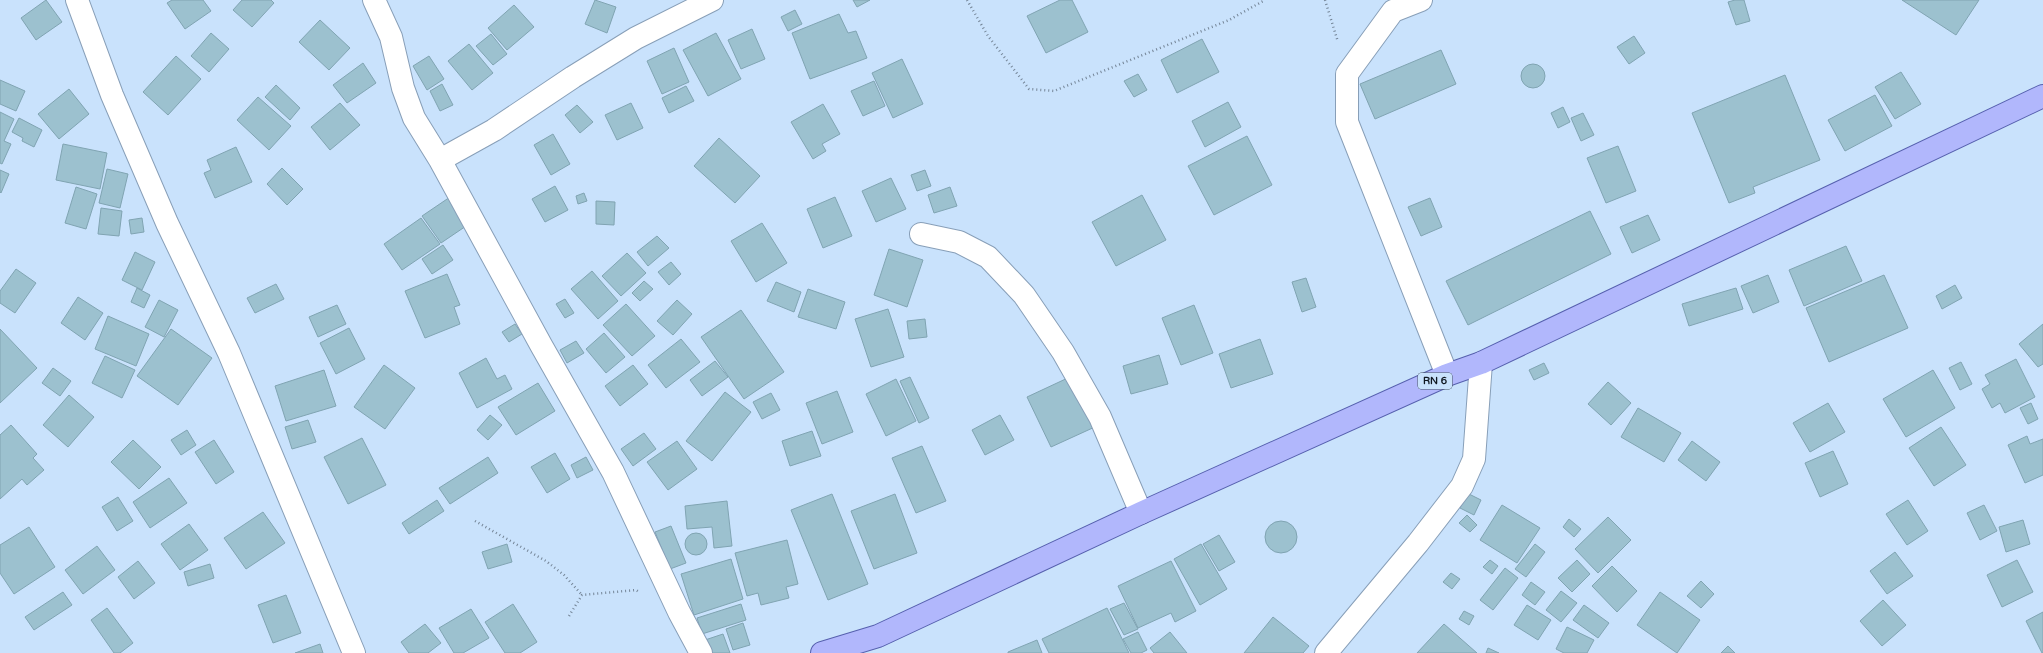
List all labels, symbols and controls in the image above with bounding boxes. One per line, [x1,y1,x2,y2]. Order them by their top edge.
road number: RN 6 [1418,373,1452,389]

